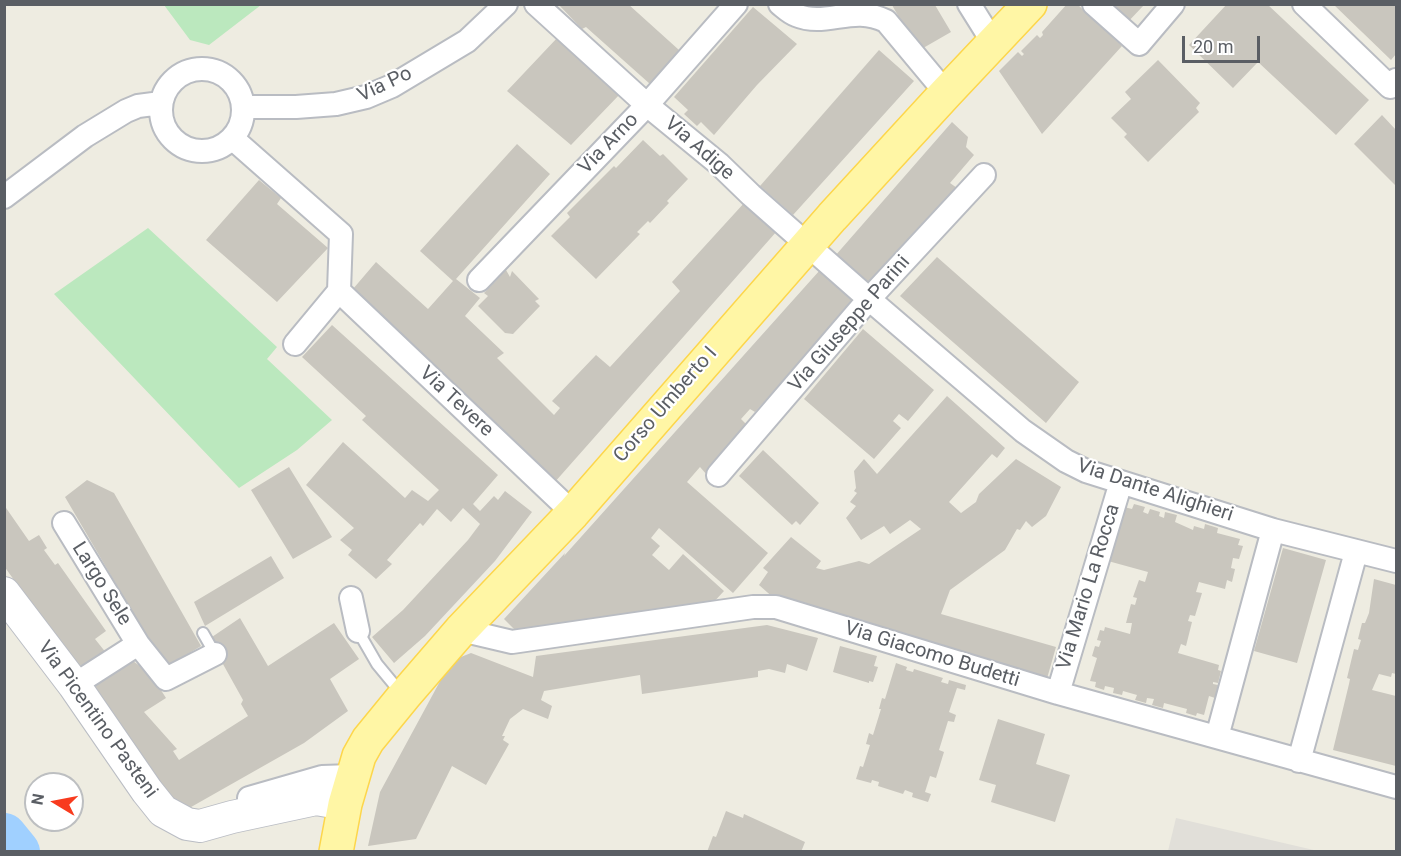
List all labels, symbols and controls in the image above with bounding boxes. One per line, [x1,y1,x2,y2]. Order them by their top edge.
scale bar [1185,24,1263,62]
text: 20 m [1193,36,1233,57]
street label: Via Po [354,62,416,108]
street label: Via Arno [574,108,644,180]
street label: Via Adige [659,112,739,186]
street label: Via Giuseppe Parini [784,251,916,397]
street label: Corso Umberto I [609,342,723,468]
street label: Via Tevere [414,362,498,442]
street label: Via Dante Alighieri [1074,454,1236,528]
street label: Via Mario La Rocca [1052,501,1126,673]
street label: Largo Sele [66,538,136,630]
street label: Via Giacomo Budetti [842,617,1022,693]
street label: Via Picentino Pasteni [32,637,162,803]
north arrow [24,772,84,832]
text: N [27,792,48,806]

